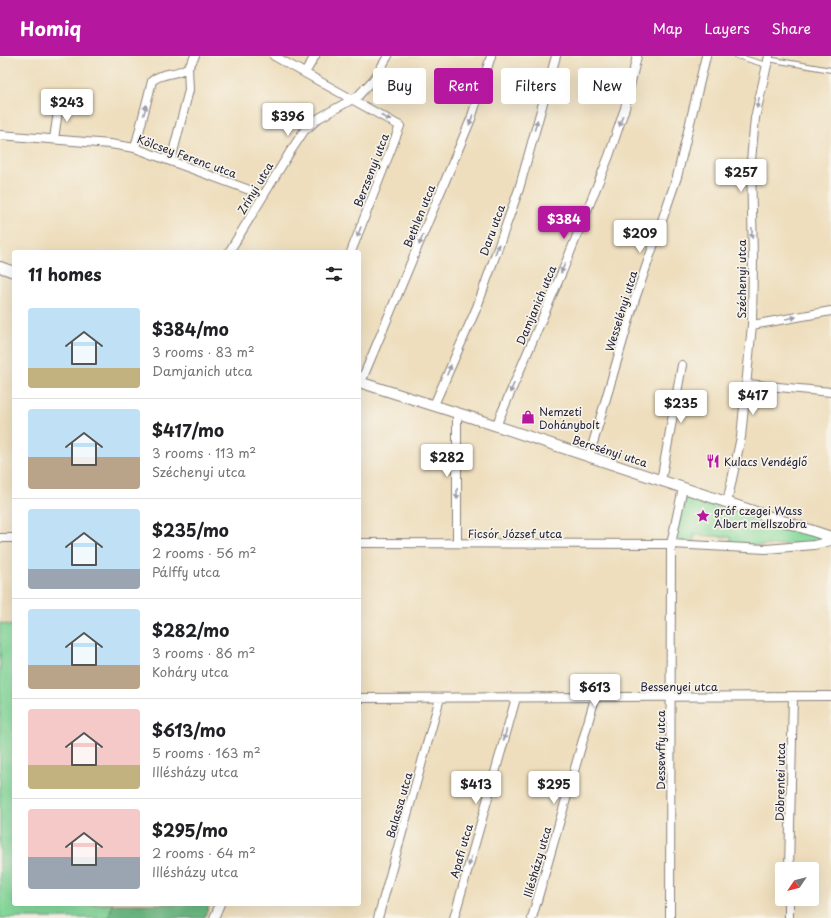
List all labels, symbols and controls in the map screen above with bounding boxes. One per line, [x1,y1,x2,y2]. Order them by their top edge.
text: Homiq [20,14,81,42]
text: Map [653,18,683,39]
text: Layers [705,18,750,39]
text: Share [772,18,811,39]
chip: Buy [373,68,426,104]
chip: Rent [434,68,493,104]
chip: Filters [501,68,570,104]
chip: New [578,68,636,104]
pin: $243 [43,89,91,123]
text: $243 [50,92,84,111]
one-way arrow [755,97,761,109]
pin: $396 [264,103,312,137]
one-way arrow [142,104,148,116]
text: $396 [271,106,305,125]
one-way arrow [467,114,473,126]
one-way arrow [380,115,392,121]
one-way arrow [617,115,623,127]
one-way arrow [534,119,540,131]
street label: Kölcsey Ferenc utca [135,130,239,182]
street label: Berzsenyi utca [349,131,393,209]
street label: Zrínyi utca [233,159,277,217]
pin: $257 [717,159,765,193]
text: $257 [725,162,757,181]
street label: Bethlen utca [399,182,439,250]
street label: Daru utca [475,202,509,258]
pin: $384 [540,206,588,240]
text: $384 [547,209,581,228]
pin: $209 [616,220,664,254]
text: $209 [623,223,657,242]
one-way arrow [355,226,361,238]
one-way arrow [749,227,755,240]
one-way arrow [418,235,424,247]
street label: Széchenyi utca [733,239,750,319]
one-way arrow [494,243,500,255]
text: 11 homes [28,261,102,287]
street label: Damjanich utca [512,262,560,347]
icon: filters [323,263,345,285]
one-way arrow [560,263,566,275]
street label: Wesselényi utca [601,268,641,354]
one-way arrow [785,315,797,321]
text: $384/mo [152,316,229,342]
icon: home [60,324,108,372]
text: 3 rooms · 83 m² [152,342,255,361]
text: Damjanich utca [152,361,252,380]
one-way arrow [446,364,452,375]
one-way arrow [509,382,515,394]
pin: $417 [729,382,777,416]
text: $417 [738,385,768,404]
pin: $235 [657,390,705,424]
text: $235 [664,393,698,412]
place label: Nemzeti Dohánybolt [539,403,600,433]
shop icon: Nemzeti Dohánybolt [520,409,536,425]
text: $417/mo [152,417,224,443]
icon: home [60,425,108,473]
street label: Bercsényi utca [570,431,650,471]
text: 3 rooms · 113 m² [152,443,256,462]
pin: $282 [423,444,471,478]
text: $282 [430,447,464,466]
restaurant icon: Kulacs Vendéglő [705,453,721,469]
place label: Kulacs Vendéglő [724,453,807,470]
text: Széchenyi utca [152,462,245,481]
one-way arrow [454,488,460,501]
place label: gróf czegei Wass Albert mellszobra [714,502,807,532]
place icon: gróf czegei Wass Albert mellszobra [695,508,711,524]
text: $235/mo [152,517,229,543]
icon: home [60,525,108,573]
street label: Ficsór József utca [468,525,562,542]
text: 2 rooms · 56 m² [152,543,256,562]
text: Pálffy utca [152,562,220,581]
text: $282/mo [152,617,229,643]
icon: home [60,625,108,673]
text: 3 rooms · 86 m² [152,643,255,662]
text: Koháry utca [152,662,229,681]
pin: $613 [571,674,619,708]
text: $613 [579,677,611,696]
street label: Bessenyei utca [640,678,718,695]
street label: Dessewffy utca [652,710,669,790]
text: $613/mo [152,717,226,743]
icon: home [60,725,108,773]
one-way arrow [502,729,508,742]
street label: Döbrentei utca [771,742,789,822]
text: 5 rooms · 163 m² [152,743,261,762]
text: Illésházy utca [152,762,238,781]
street label: Balassa utca [381,770,417,840]
pin: $413 [452,771,500,805]
pin: $295 [530,771,578,805]
text: $413 [460,774,492,793]
text: $295 [537,774,571,793]
text: $295/mo [152,817,228,843]
street label: Apafi utca [445,822,477,880]
street label: Illésházy utca [519,824,555,899]
icon: home [60,825,108,873]
text: 2 rooms · 64 m² [152,843,256,862]
one-way arrow [467,855,473,867]
text: Illésházy utca [152,862,238,881]
north arrow [775,862,819,906]
map controls [775,862,819,906]

